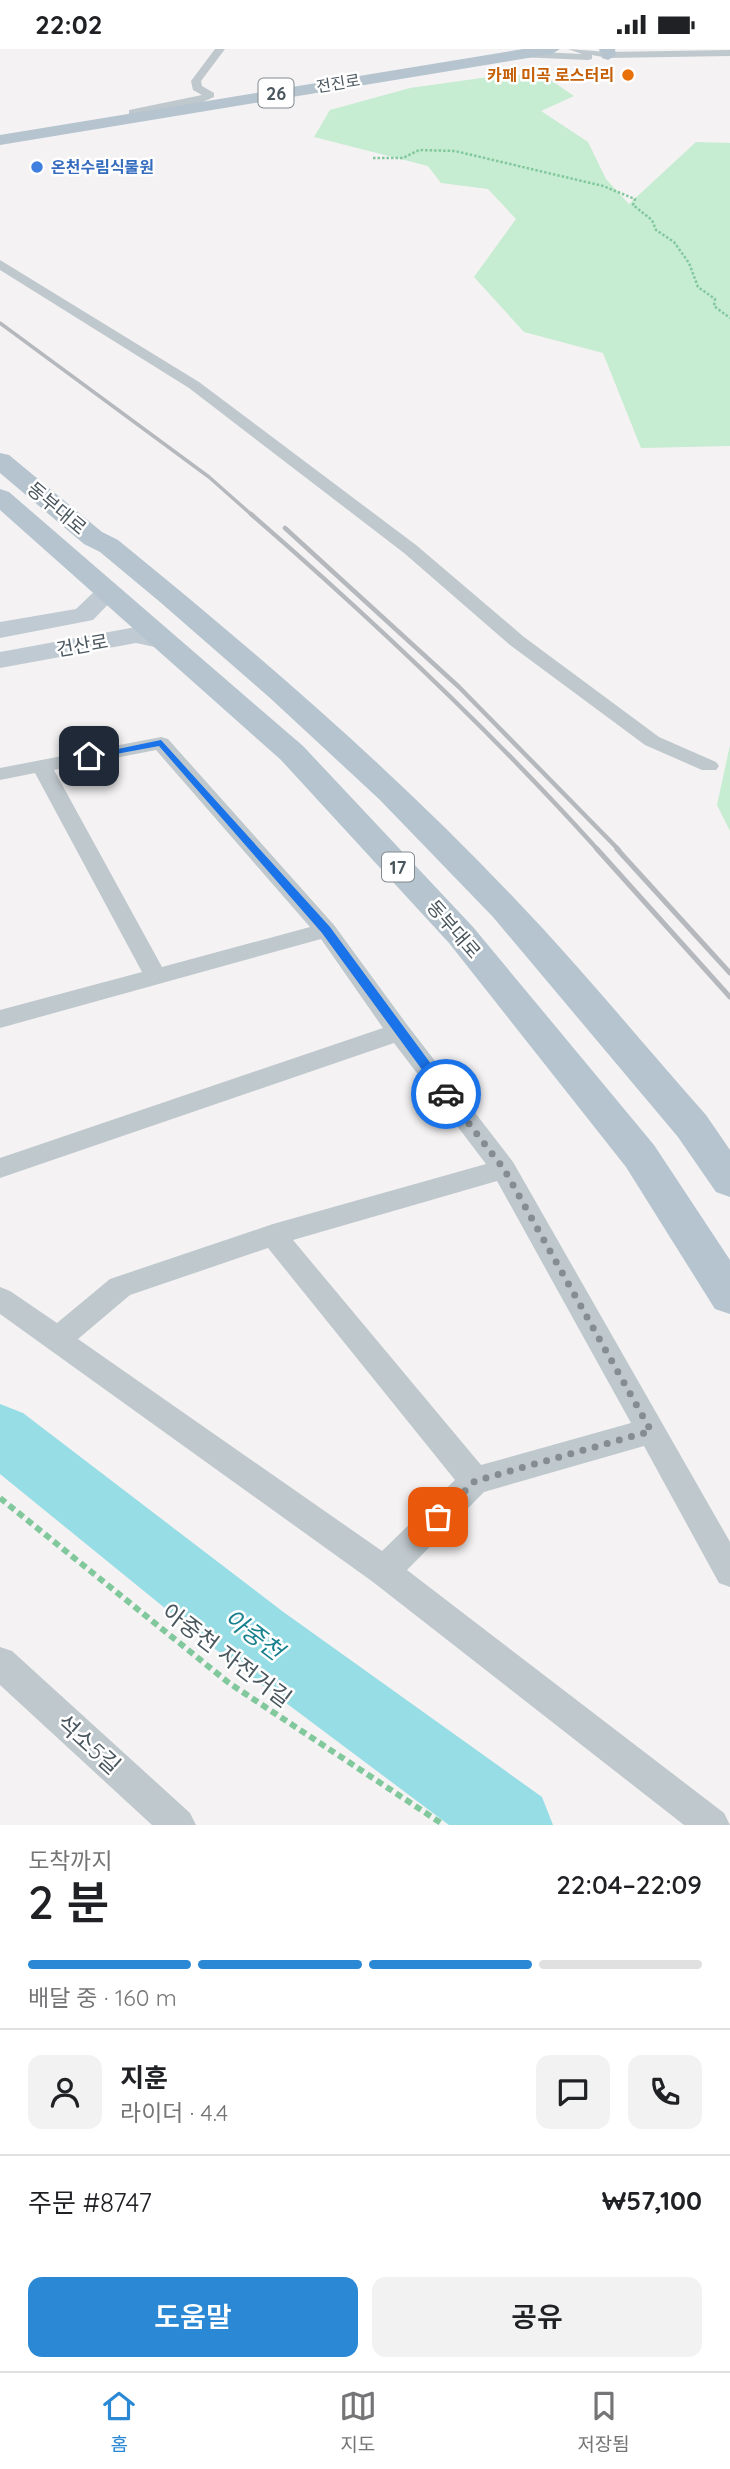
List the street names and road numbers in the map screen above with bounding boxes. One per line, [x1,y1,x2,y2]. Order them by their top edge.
street label: 전진로 [315,70,362,96]
road number: 26 [258,78,294,107]
street label: 동부대로 [23,476,91,540]
street label: 건산로 [54,629,110,661]
road number: 17 [382,853,414,881]
street label: 동부대로 [422,895,486,963]
street label: 아중천 자전거길 [157,1597,297,1713]
street label: 석소5길 [51,1708,127,1780]

